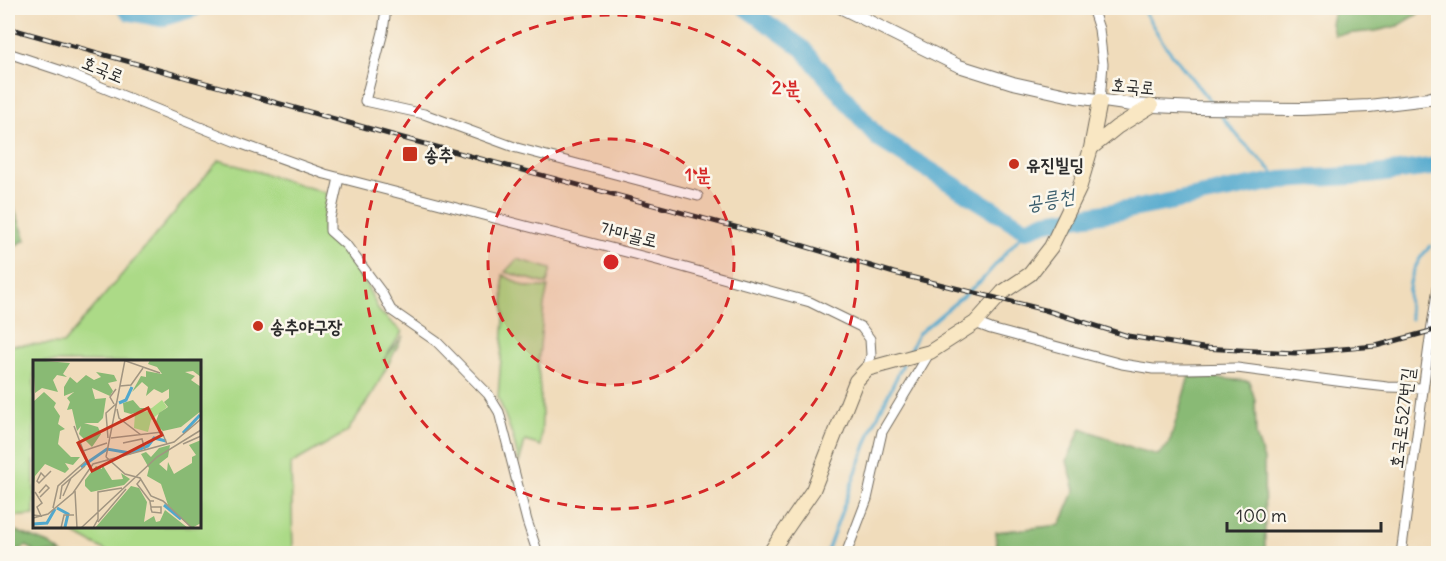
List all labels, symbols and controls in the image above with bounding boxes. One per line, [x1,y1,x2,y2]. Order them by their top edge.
street label: 호국로 [79,50,127,88]
street label: 호국로 [1110,73,1156,99]
text: 2 분 [772,76,800,99]
place label: 송추 [424,143,453,166]
marker: 송추 [401,145,419,163]
place label: 유진빌딩 [1026,153,1084,176]
marker: 유진빌딩 [1007,157,1021,171]
text: 1 분 [685,163,711,186]
water label: 공릉천 [1024,182,1078,216]
street label: 가마골로 [598,216,660,252]
centre of rings [601,252,621,272]
place label: 송추야구장 [270,315,343,338]
marker: 송추야구장 [251,319,265,333]
inset map [33,360,201,528]
street label: 호국로527번길 [1384,366,1420,470]
scale bar [1227,495,1382,533]
text: 100 m [1236,504,1287,527]

